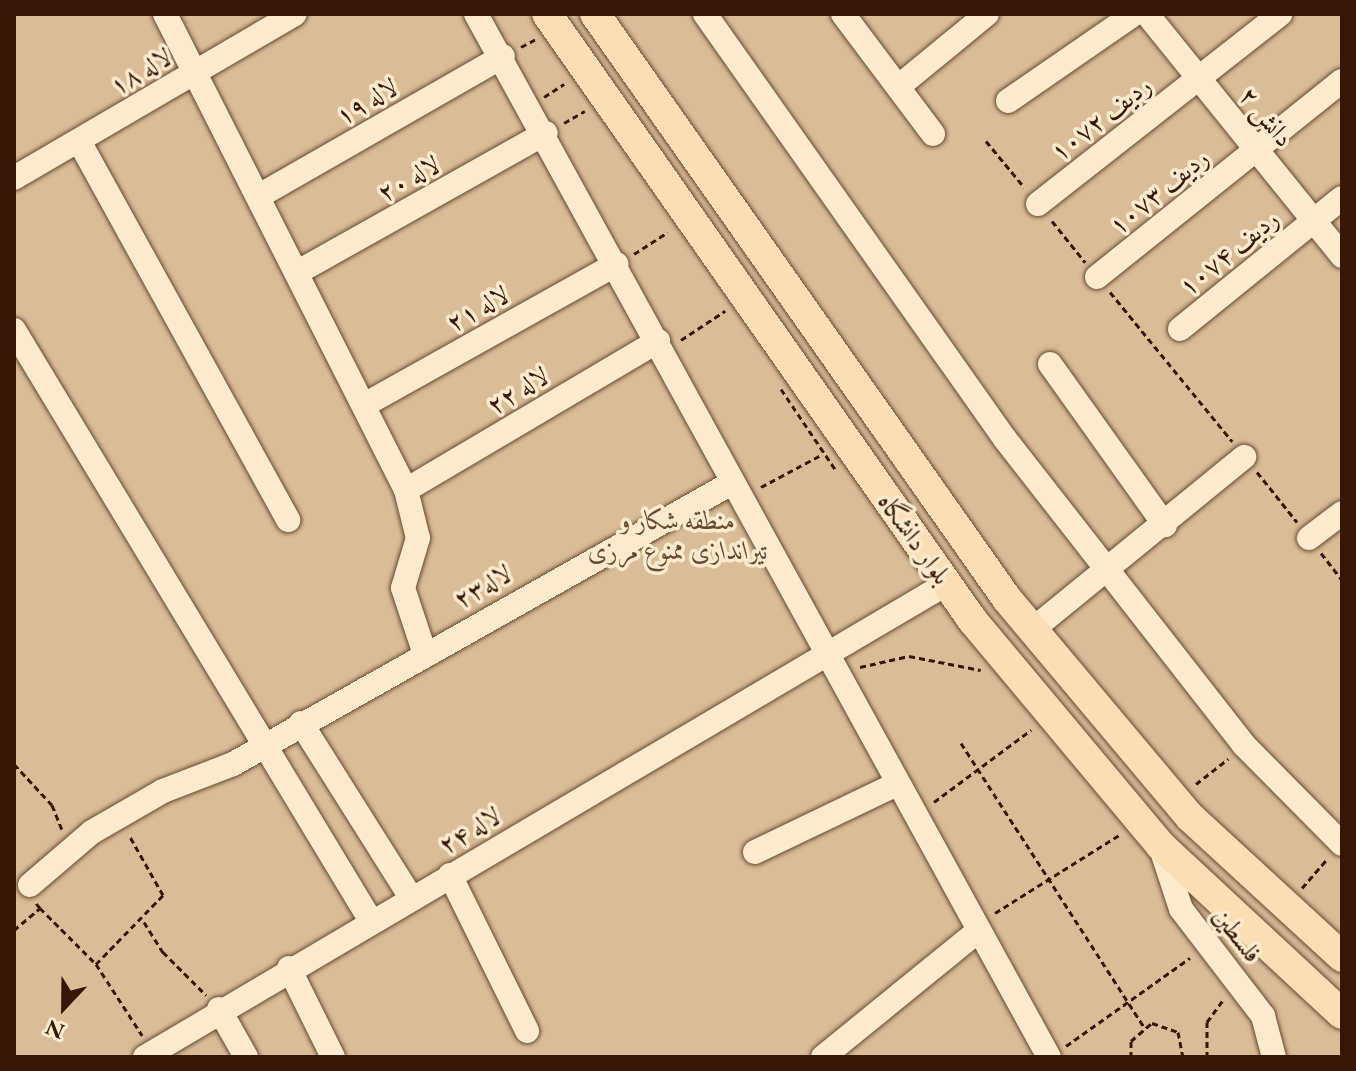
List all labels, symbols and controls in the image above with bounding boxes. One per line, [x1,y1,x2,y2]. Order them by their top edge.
street label: لاله ۱۸ [104,42,178,102]
street label: ردیف ۱۰۷۲ [1044,70,1158,168]
street label: لاله ۱۹ [330,72,404,132]
street label: دانش ۲ [1232,81,1300,153]
street label: ردیف ۱۰۷۳ [1103,142,1215,242]
street label: لاله ۲۰ [372,149,446,209]
street label: ردیف ۱۰۷۴ [1173,203,1285,303]
street label: لاله ۲۱ [441,279,515,339]
street label: لاله ۲۲ [481,361,555,421]
street label: بلوار دانشگاه [870,487,958,591]
park label: منطقه شکار و تیراندازی ممنوع مرزی [588,505,768,566]
street label: لاله۲۳ [449,559,517,615]
street label: لاله ۲۴ [433,801,507,861]
street label: فلسطین [1206,901,1268,969]
north arrow [24,967,104,1047]
text: N [41,1013,69,1046]

